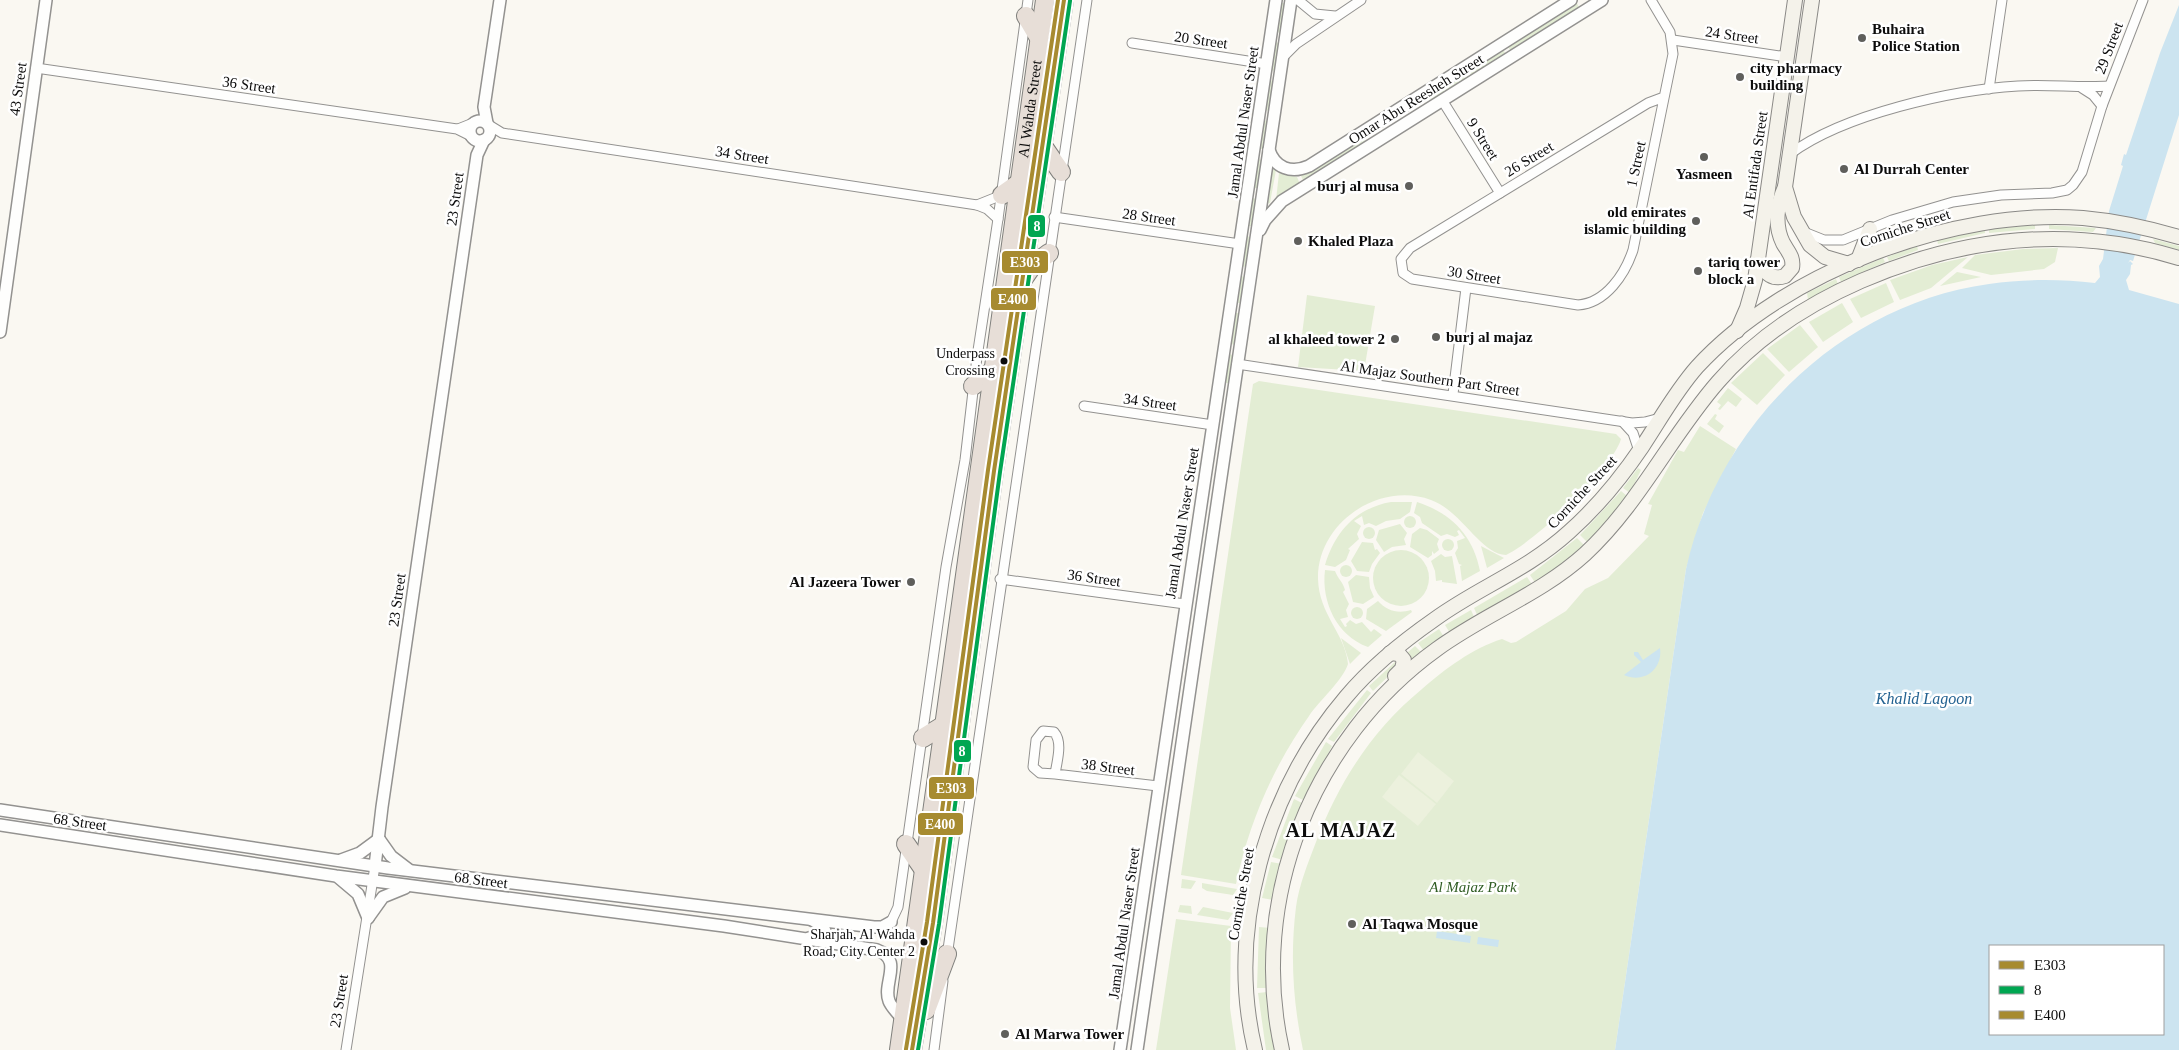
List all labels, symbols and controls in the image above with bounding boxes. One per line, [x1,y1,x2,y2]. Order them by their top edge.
street label: 29 Street [2092,19,2126,76]
place label: Buhaira Police Station [1872,21,1961,54]
street label: 24 Street [1704,23,1761,47]
street label: 20 Street [1173,28,1230,52]
marker: Buhaira Police Station [1856,32,1868,44]
street label: Jamal Abdul Naser Street [1224,44,1262,199]
street label: Omar Abu Reesheh Street [1346,50,1487,147]
street label: Al Wahda Street [1015,58,1045,159]
street label: 43 Street [6,60,30,117]
place label: city pharmacy building [1750,60,1843,93]
marker: city pharmacy building [1734,71,1746,83]
street label: 36 Street [221,73,278,97]
street label: Al Entifada Street [1740,109,1771,220]
street label: 9 Street [1464,115,1502,164]
street label: 26 Street [1502,138,1557,180]
street label: 1 Street [1623,139,1649,188]
street label: 34 Street [714,143,771,167]
marker: Yasmeen [1698,151,1710,163]
place label: Al Durrah Center [1854,161,1969,177]
marker: Al Durrah Center [1838,163,1850,175]
place label: Yasmeen [1676,166,1733,182]
street label: 23 Street [443,170,467,227]
place label: burj al musa [1317,178,1399,194]
marker: burj al musa [1403,180,1415,192]
place label: old emirates islamic building [1584,204,1686,237]
street label: 28 Street [1121,205,1178,229]
street label: Corniche Street [1858,206,1953,250]
line badge: 8 [1027,214,1046,238]
marker: old emirates islamic building [1690,215,1702,227]
text: 8 [1034,219,1041,234]
place label: Khaled Plaza [1308,233,1394,249]
marker: Khaled Plaza [1292,235,1304,247]
line badge: E303 [1001,250,1049,274]
place label: tariq tower block a [1708,254,1780,287]
text: E303 [1010,255,1040,270]
street label: 30 Street [1446,263,1503,287]
marker: tariq tower block a [1692,265,1704,277]
line badge: E400 [990,287,1037,311]
text: E400 [998,292,1028,307]
place label: burj al majaz [1446,329,1533,345]
place label: al khaleed tower 2 [1268,331,1385,347]
marker: burj al majaz [1430,331,1442,343]
marker: al khaleed tower 2 [1389,333,1401,345]
place label: Underpass Crossing [936,346,995,378]
marker: Underpass Crossing [999,356,1009,366]
street label: Al Majaz Southern Part Street [1339,357,1521,399]
street label: 34 Street [1122,390,1179,414]
street label: Jamal Abdul Naser Street [1162,445,1202,600]
street label: Corniche Street [1544,452,1620,532]
street label: 36 Street [1066,566,1123,590]
street label: 23 Street [385,571,409,628]
place label: Al Jazeera Tower [789,574,901,590]
marker: Al Jazeera Tower [905,576,917,588]
water label: Khalid Lagoon [1875,690,1972,708]
line badge: 8 [953,739,972,763]
text: 8 [959,744,966,759]
street label: 38 Street [1080,756,1136,778]
line badge: E303 [928,776,975,800]
text: E303 [936,781,966,796]
street label: 68 Street [52,810,109,834]
line badge: E400 [917,812,964,836]
text: E400 [925,817,955,832]
district label: AL MAJAZ [1286,819,1396,841]
street label: Jamal Abdul Naser Street [1105,845,1143,1000]
street label: Corniche Street [1225,846,1257,942]
street label: 68 Street [453,869,509,891]
park label: Al Majaz Park [1428,879,1517,895]
place label: Al Taqwa Mosque [1362,916,1478,932]
marker: Al Taqwa Mosque [1346,918,1358,930]
place label: Sharjah, Al Wahda Road, City Center 2 [803,927,916,959]
marker: Sharjah, Al Wahda Road, City Center 2 [919,937,929,947]
legend [1989,945,2164,1035]
text: E303 [2034,957,2066,973]
street label: 23 Street [327,972,351,1029]
text: 8 [2034,982,2042,998]
text: E400 [2034,1007,2066,1023]
place label: Al Marwa Tower [1015,1026,1124,1042]
marker: Al Marwa Tower [999,1028,1011,1040]

